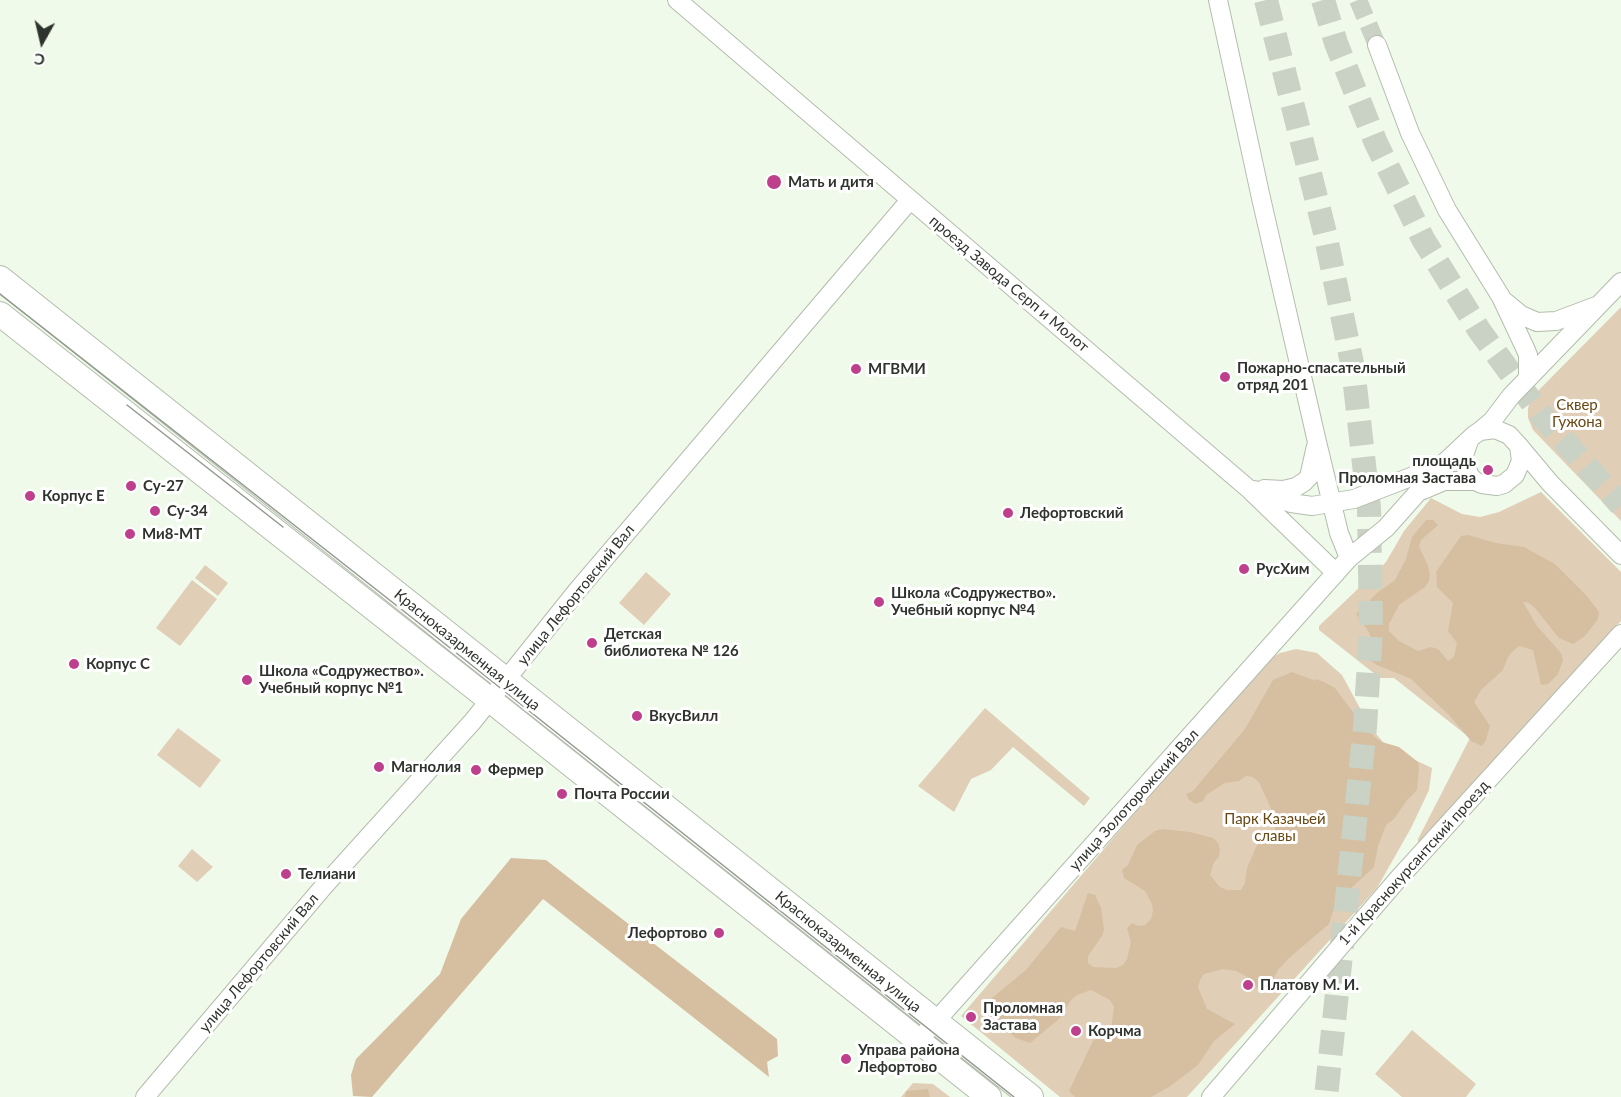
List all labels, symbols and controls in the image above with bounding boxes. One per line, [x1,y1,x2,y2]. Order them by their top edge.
north arrow [12,12,72,72]
text: С [33,50,46,70]
marker: Мать и дитя [765,173,783,191]
place label: Мать и дитя [788,173,874,191]
street label: проезд Завода Серп и Молот [926,212,1092,356]
place label: Пожарно-спасательный отряд 201 [1237,359,1406,394]
place label: МГВМИ [868,360,926,378]
marker: МГВМИ [849,362,863,376]
marker: Пожарно-спасательный отряд 201 [1218,370,1232,384]
park label: Сквер Гужона [1552,396,1602,431]
place label: площадь Проломная Застава [1338,452,1476,487]
marker: площадь Проломная Застава [1481,463,1495,477]
place label: Су-27 [143,477,184,495]
marker: Су-27 [124,479,138,493]
place label: Корпус Е [42,487,105,505]
marker: Корпус Е [23,489,37,503]
place label: Су-34 [167,502,208,520]
marker: Су-34 [148,504,162,518]
place label: Лефортовский [1020,504,1123,522]
marker: Лефортовский [1001,506,1015,520]
street label: улица Лефортовский Вал [514,521,638,669]
place label: Ми8-МТ [142,525,202,543]
marker: Ми8-МТ [123,527,137,541]
place label: РусХим [1256,560,1310,578]
marker: РусХим [1237,562,1251,576]
place label: Школа «Содружество». Учебный корпус №4 [891,584,1056,619]
street label: Красноказарменная улица [390,585,544,715]
marker: Школа «Содружество». Учебный корпус №4 [872,595,886,609]
place label: Детская библиотека № 126 [604,625,739,660]
marker: Детская библиотека № 126 [585,636,599,650]
place label: Корпус С [86,655,150,673]
marker: Корпус С [67,657,81,671]
place label: Школа «Содружество». Учебный корпус №1 [259,662,424,697]
marker: Школа «Содружество». Учебный корпус №1 [240,673,254,687]
place label: ВкусВилл [649,707,718,725]
marker: ВкусВилл [630,709,644,723]
street label: улица Золоторожский Вал [1066,725,1202,875]
place label: Магнолия [391,758,461,776]
marker: Магнолия [372,760,386,774]
place label: Фермер [488,761,544,779]
marker: Фермер [469,763,483,777]
street label: 1-й Краснокурсантский проезд [1335,777,1493,949]
place label: Почта России [574,785,670,803]
marker: Почта России [555,787,569,801]
park label: Парк Казачьей славы [1224,810,1326,845]
place label: Телиани [298,865,356,883]
marker: Телиани [279,867,293,881]
street label: Красноказарменная улица [771,887,925,1017]
street label: улица Лефортовский Вал [196,890,322,1036]
place label: Лефортово [628,924,707,942]
marker: Лефортово [712,926,726,940]
place label: Платову М. И. [1260,976,1359,994]
marker: Платову М. И. [1241,978,1255,992]
place label: Проломная Застава [983,999,1063,1034]
marker: Проломная Застава [964,1010,978,1024]
place label: Корчма [1088,1022,1141,1040]
marker: Корчма [1069,1024,1083,1038]
place label: Управа района Лефортово [858,1041,960,1076]
marker: Управа района Лефортово [839,1052,853,1066]

